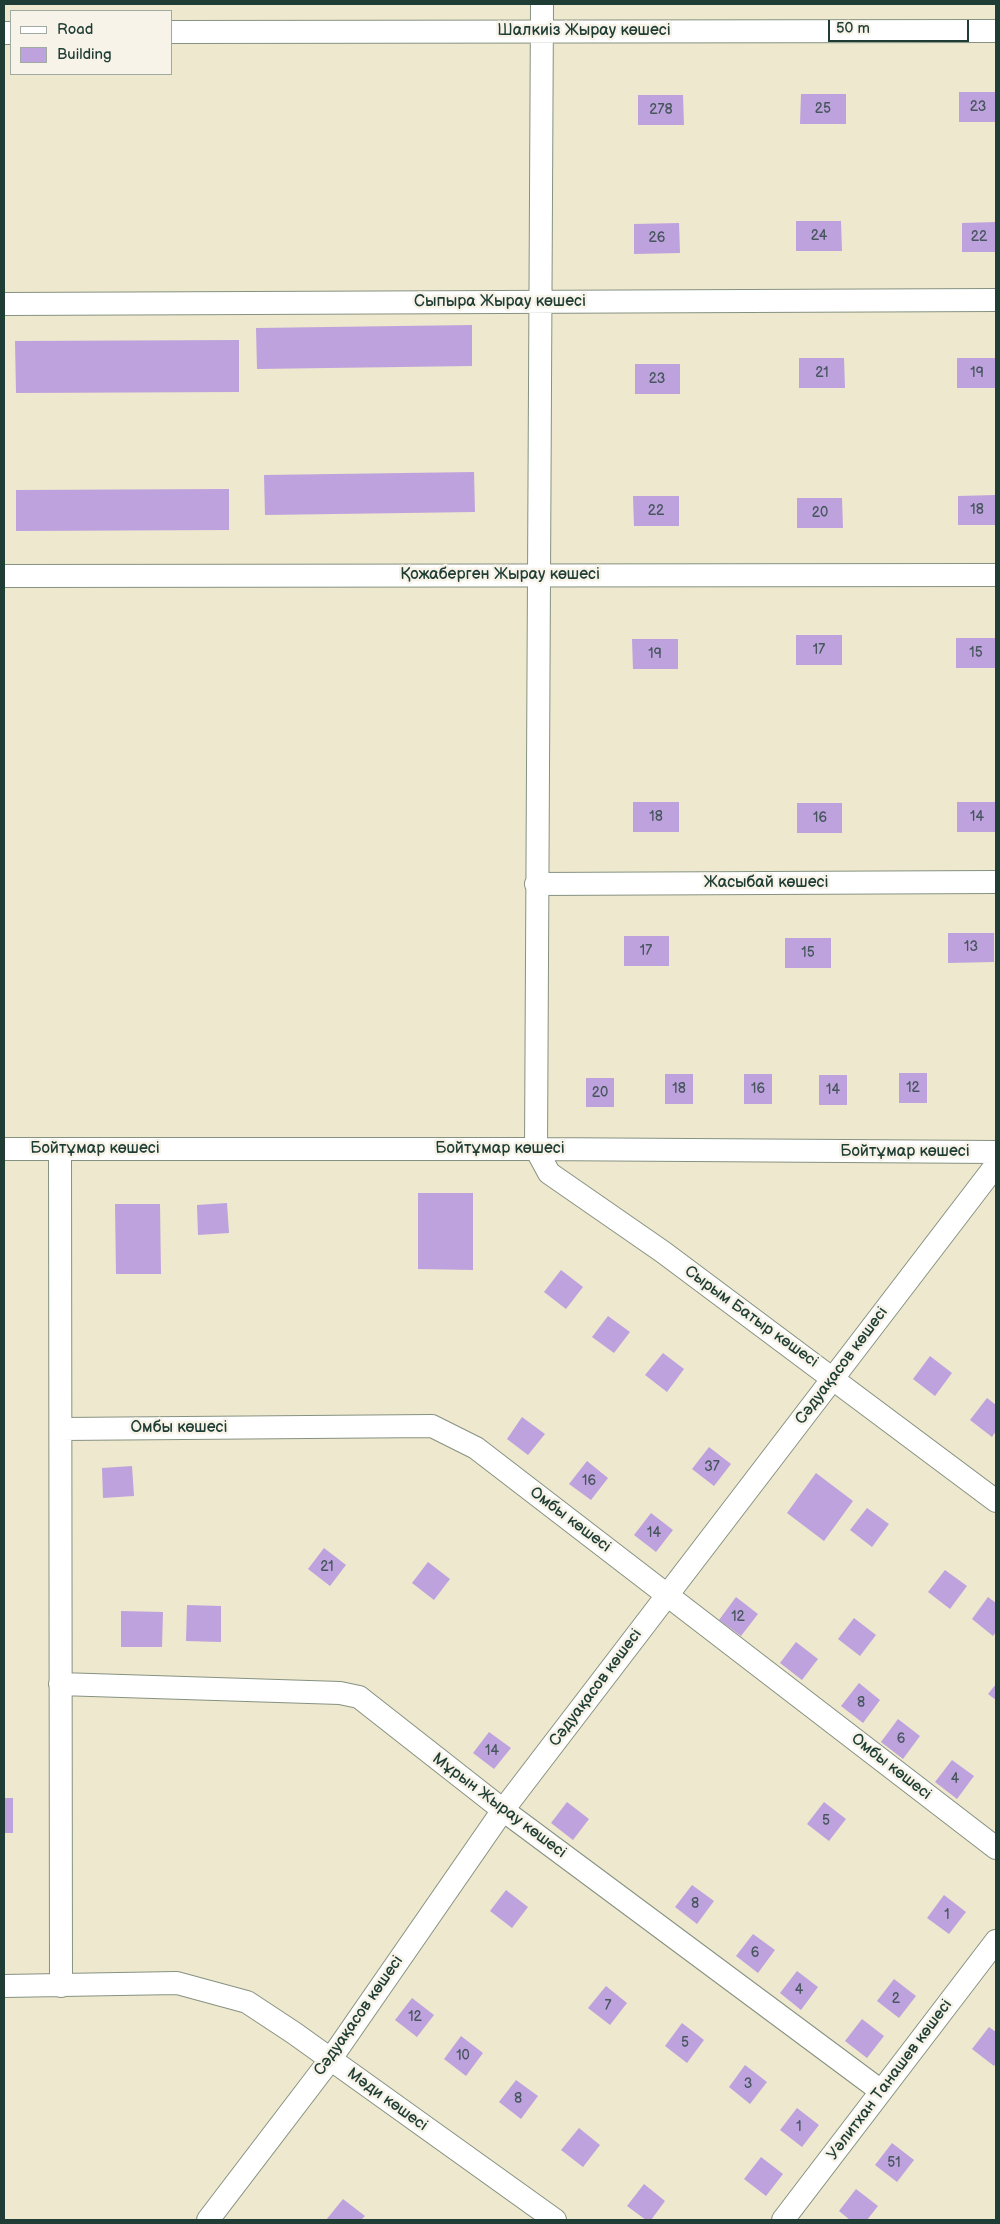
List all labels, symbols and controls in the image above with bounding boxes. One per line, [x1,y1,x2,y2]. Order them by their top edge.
legend [10,10,172,75]
scale bar [830,10,971,42]
text: 50 m [836,19,870,38]
text: Road [57,20,93,39]
street label: Шалкиіз Жырау көшесі [497,21,671,41]
text: Building [57,45,112,64]
house number: 23 [970,99,986,115]
house number: 25 [815,101,831,117]
house number: 278 [649,102,673,118]
house number: 24 [811,228,827,244]
house number: 22 [971,229,987,245]
house number: 26 [649,230,665,246]
street label: Сыпыра Жырау көшесі [414,292,586,312]
house number: 21 [815,365,829,381]
house number: 19 [970,365,984,381]
house number: 23 [649,371,665,387]
house number: 18 [970,502,984,518]
house number: 22 [648,503,664,519]
house number: 20 [812,505,828,521]
street label: Қожаберген Жырау көшесі [400,565,600,585]
house number: 17 [813,642,825,658]
house number: 15 [969,645,983,661]
house number: 19 [648,646,662,662]
house number: 18 [649,809,663,825]
house number: 14 [970,809,984,825]
house number: 16 [813,810,827,826]
street label: Жасыбай көшесі [704,873,828,893]
house number: 13 [964,939,978,955]
house number: 17 [640,943,652,959]
house number: 15 [801,945,815,961]
house number: 12 [906,1080,920,1096]
house number: 18 [672,1081,686,1097]
house number: 16 [751,1081,765,1097]
house number: 14 [826,1082,840,1098]
house number: 20 [592,1085,608,1101]
street label: Бойтұмар көшесі [30,1139,160,1159]
street label: Бойтұмар көшесі [435,1139,565,1159]
street label: Бойтұмар көшесі [840,1142,970,1162]
street label: Сырым Батыр көшесі [680,1262,822,1372]
street label: Сәдуақасов көшесі [792,1303,892,1429]
street label: Омбы көшесі [131,1418,227,1438]
house number: 37 [704,1459,720,1475]
house number: 16 [582,1473,596,1489]
street label: Омбы көшесі [526,1483,614,1557]
house number: 14 [647,1525,661,1541]
house number: 21 [320,1559,334,1575]
house number: 12 [731,1609,745,1625]
street label: Сәдуақасов көшесі [546,1625,646,1751]
house number: 8 [857,1695,865,1711]
street label: Омбы көшесі [847,1730,935,1804]
house number: 6 [897,1731,905,1747]
house number: 14 [485,1743,499,1759]
street label: Мұрын Жырау көшесі [428,1749,570,1863]
house number: 4 [951,1771,959,1787]
house number: 5 [822,1813,830,1829]
house number: 8 [691,1896,699,1912]
house number: 1 [944,1907,950,1923]
house number: 6 [751,1945,759,1961]
street label: Сәдуақасов көшесі [310,1952,408,2080]
house number: 4 [795,1982,803,1998]
house number: 2 [892,1991,900,2007]
street label: Уәлитхан Танашев көшесі [823,1996,957,2164]
house number: 7 [605,1998,611,2014]
house number: 12 [408,2009,422,2025]
house number: 5 [681,2035,689,2051]
house number: 10 [456,2048,470,2064]
street label: Мәди көшесі [343,2064,431,2136]
house number: 3 [744,2076,752,2092]
house number: 8 [514,2091,522,2107]
house number: 1 [796,2119,802,2135]
house number: 51 [887,2155,901,2171]

